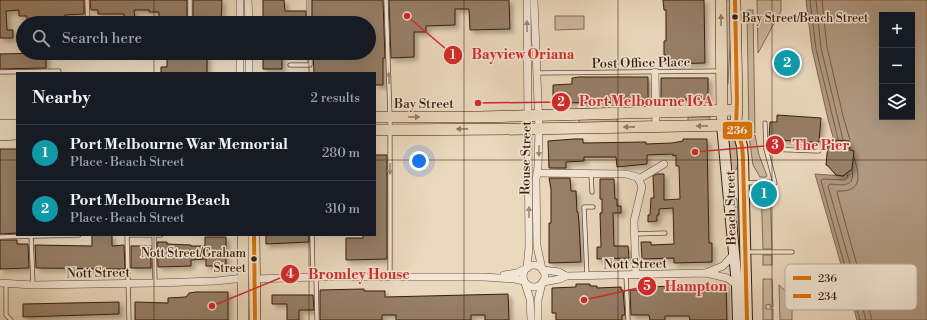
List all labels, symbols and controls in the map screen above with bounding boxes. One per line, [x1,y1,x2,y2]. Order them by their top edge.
place label: Bay Street/Beach Street [741,11,869,26]
marker: Bay Street/Beach Street [730,12,740,22]
map controls [879,12,915,120]
button: + [879,12,915,48]
one-way arrow [718,13,724,26]
search box [16,16,376,60]
one-way arrow [524,19,530,32]
icon: search [30,27,52,49]
text: Search here [62,29,142,48]
callout: Bayview Oriana [443,42,582,68]
text: Bayview Oriana [472,46,575,64]
text: 1 [450,48,456,63]
pin: 2 [774,48,800,78]
button: − [879,48,915,84]
street label: Post Office Place [592,54,691,72]
one-way arrow [386,71,392,84]
button: layers [879,84,915,120]
text: Nearby [32,87,91,109]
callout: Port Melbourne IGA [551,89,721,115]
text: 2 results [311,90,360,106]
text: Port Melbourne IGA [579,93,714,111]
text: 2 [557,95,565,110]
street label: Bay Street [393,96,454,112]
one-way arrow [408,114,421,120]
street label: Rouse Street [517,121,535,195]
line badge: 236 [722,121,753,140]
one-way arrow [695,123,708,129]
one-way arrow [622,124,635,130]
text: 236 [727,124,747,138]
one-way arrow [455,126,468,132]
callout: The Pier [765,132,858,158]
text: Port Melbourne War Memorial [70,135,288,154]
text: The Pier [792,137,850,155]
text: 3 [771,138,779,153]
text: 1 [42,145,48,161]
text: 280 m [322,145,360,161]
one-way arrow [535,145,542,157]
your location [409,151,429,171]
text: Place · Beach Street [70,154,184,170]
one-way arrow [387,163,393,176]
street label: Beach Street [722,170,740,246]
pin: 1 [751,179,777,209]
text: Port Melbourne Beach [70,191,230,210]
text: 2 [41,201,49,217]
text: 310 m [325,201,360,217]
one-way arrow [526,205,532,218]
text: Place · Beach Street [70,210,184,226]
place label: Nott Street/Graham Street [141,246,247,276]
marker: Nott Street/Graham Street [249,254,259,264]
street label: Nott Street [603,255,667,273]
callout: Bromley House [280,261,418,287]
street label: Nott Street [66,264,130,282]
legend [785,264,917,310]
text: Bromley House [308,266,410,284]
text: 4 [286,267,294,282]
text: 236 [818,272,837,286]
callout: Hampton [637,273,735,299]
text: Hampton [665,278,728,296]
text: 5 [643,279,651,294]
text: 234 [818,290,838,304]

